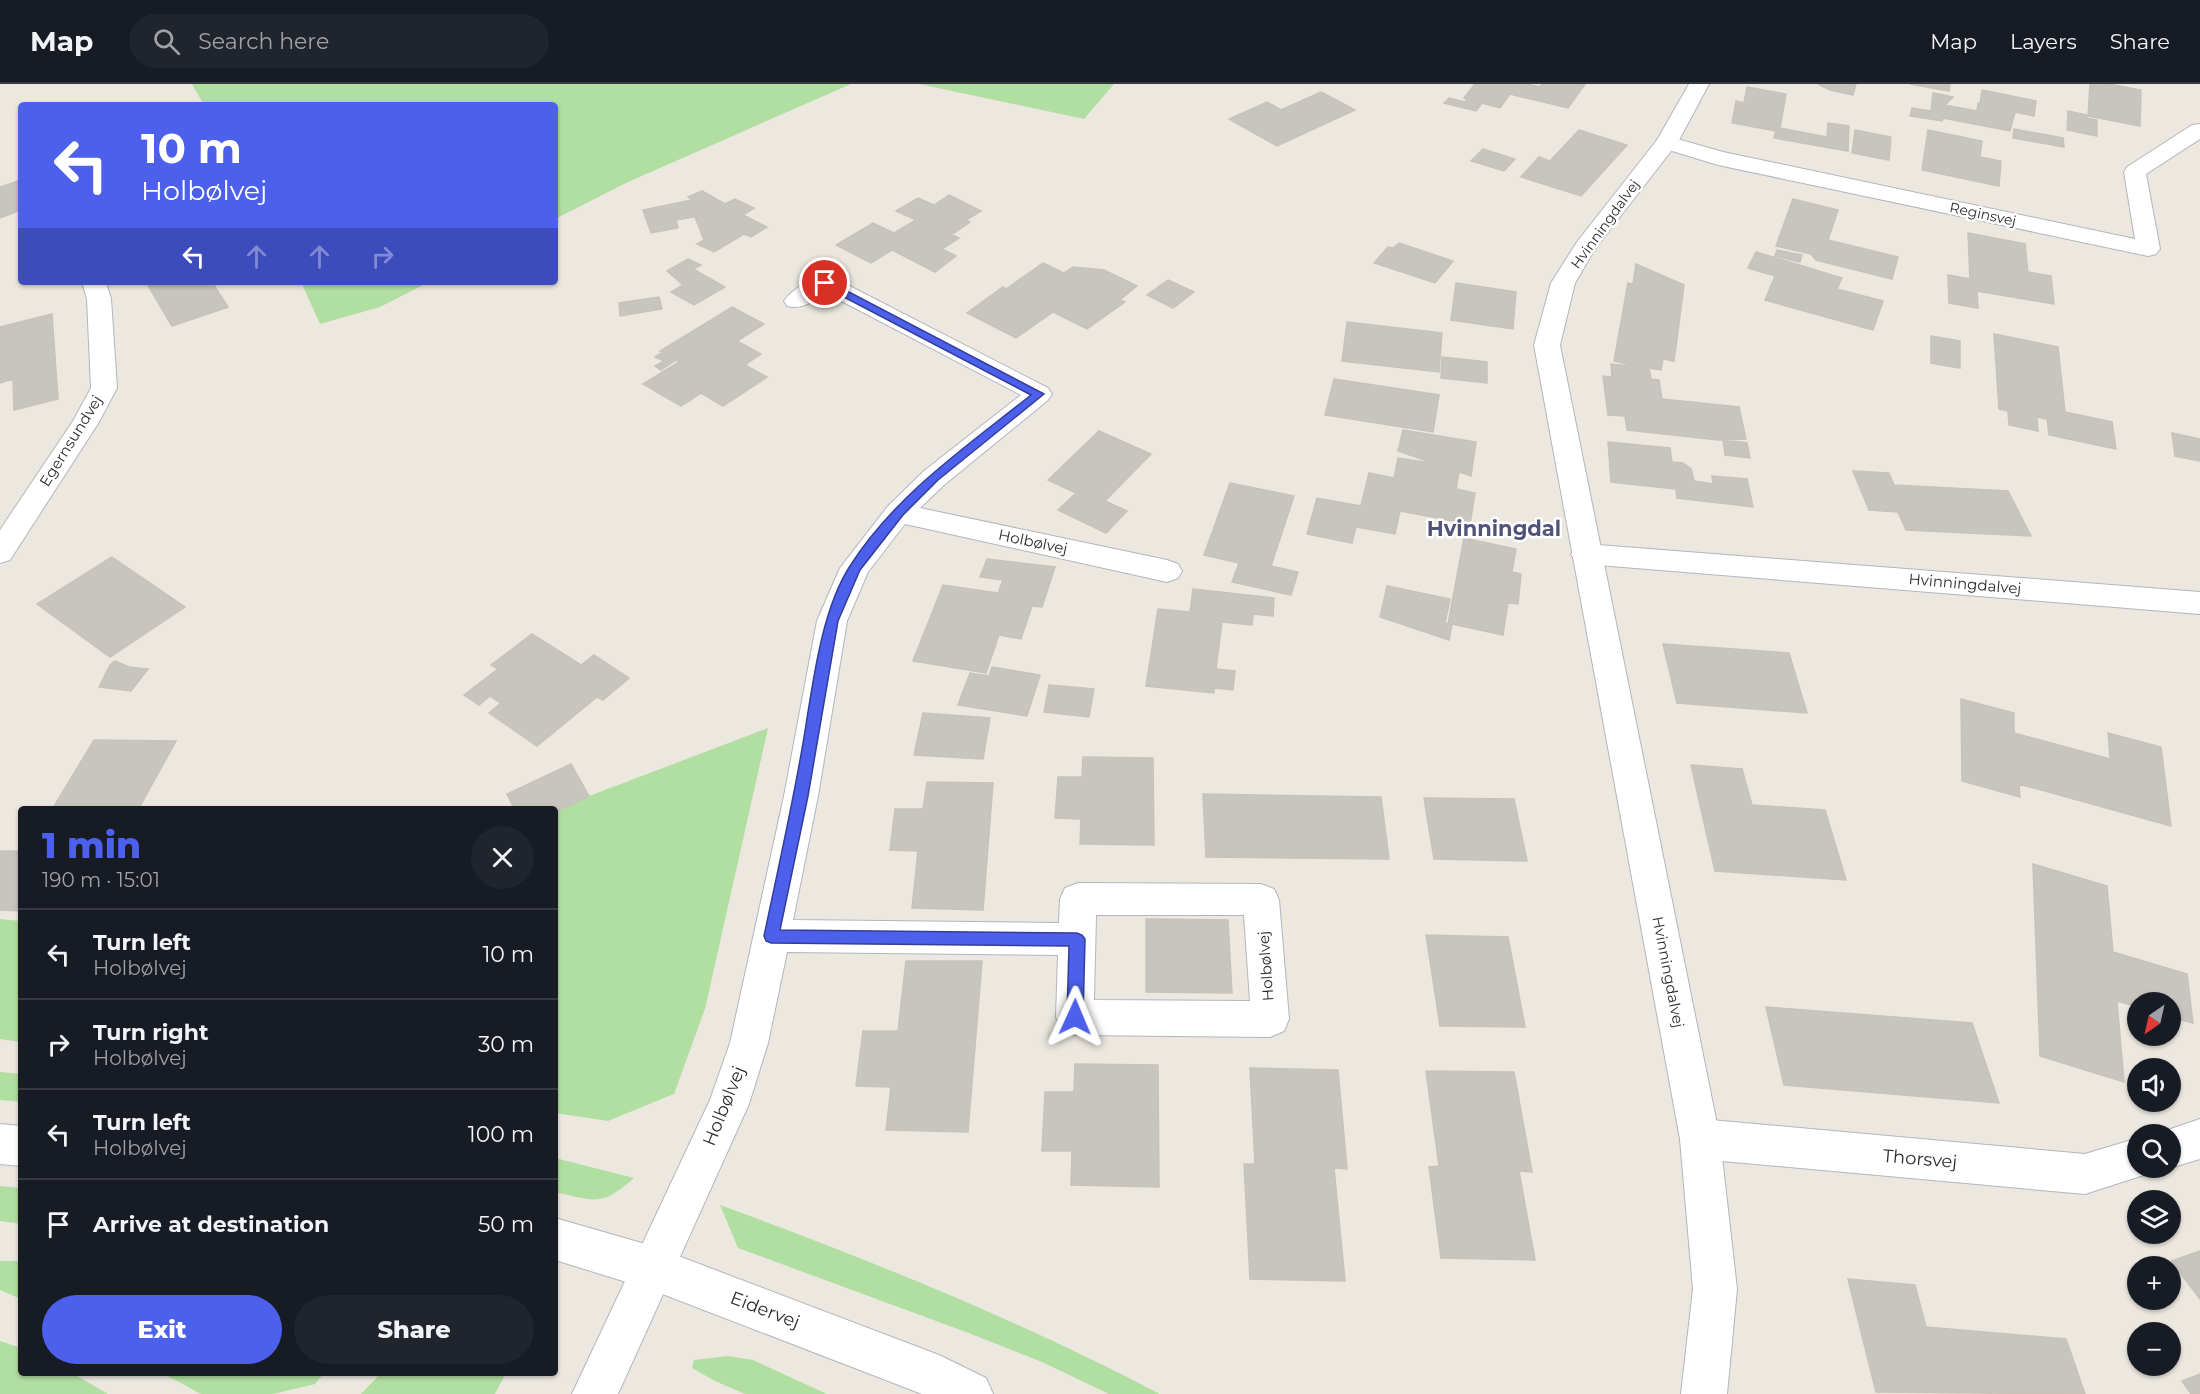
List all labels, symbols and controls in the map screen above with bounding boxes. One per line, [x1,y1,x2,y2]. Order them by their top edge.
search box [129,14,549,68]
text: Map [30,24,93,58]
icon: search [150,25,183,58]
text: Search here [198,28,329,55]
text: Map [1930,29,1977,54]
text: Layers [2010,29,2077,54]
text: Share [2110,29,2170,54]
text: 10 m [141,122,242,174]
icon: left [42,126,120,204]
text: Holbølvej [141,174,267,207]
street label: Hvinningdalvej [1567,176,1643,272]
street label: Reginsvej [1948,198,2018,230]
icon: left [177,240,210,273]
icon: ahead [240,240,273,273]
icon: ahead [303,240,336,273]
icon: right [366,240,399,273]
pin [799,257,850,308]
icon: arrive [808,266,841,299]
street label: Egernsundvej [35,392,106,490]
district label: Hvinningdal [1427,516,1561,541]
street label: Holbølvej [997,525,1069,558]
street label: Hvinningdalvej [1908,569,2022,598]
text: 1 min [42,823,141,867]
button: close [471,826,534,889]
text: 190 m · 15:01 [42,868,160,892]
street label: Hvinningdalvej [1648,915,1689,1029]
text: Turn left [93,929,191,956]
street label: Holbølvej [1254,930,1277,1002]
icon: left [42,938,75,971]
text: 10 m [482,941,534,968]
text: Holbølvej [93,956,187,980]
position arrow [1043,985,1107,1049]
north arrow [2127,992,2181,1046]
map controls [2127,992,2181,1376]
text: Turn right [93,1019,208,1046]
icon: right [42,1028,75,1061]
text: 30 m [478,1031,534,1058]
text: Holbølvej [93,1046,187,1070]
button: sound [2127,1058,2181,1112]
street label: Holbølvej [698,1063,750,1149]
text: Turn left [93,1109,191,1136]
icon: left [42,1118,75,1151]
text: 100 m [468,1121,534,1148]
button: search [2127,1124,2181,1178]
text: Holbølvej [93,1136,187,1160]
street label: Thorsvej [1882,1145,1958,1173]
button: layers [2127,1190,2181,1244]
icon: arrive [42,1208,75,1241]
text: Arrive at destination [93,1211,329,1238]
text: 50 m [478,1211,534,1238]
button: + [2127,1256,2181,1310]
street label: Eidervej [727,1287,803,1333]
button: Exit [42,1295,282,1364]
button: Share [294,1295,534,1364]
button: − [2127,1322,2181,1376]

